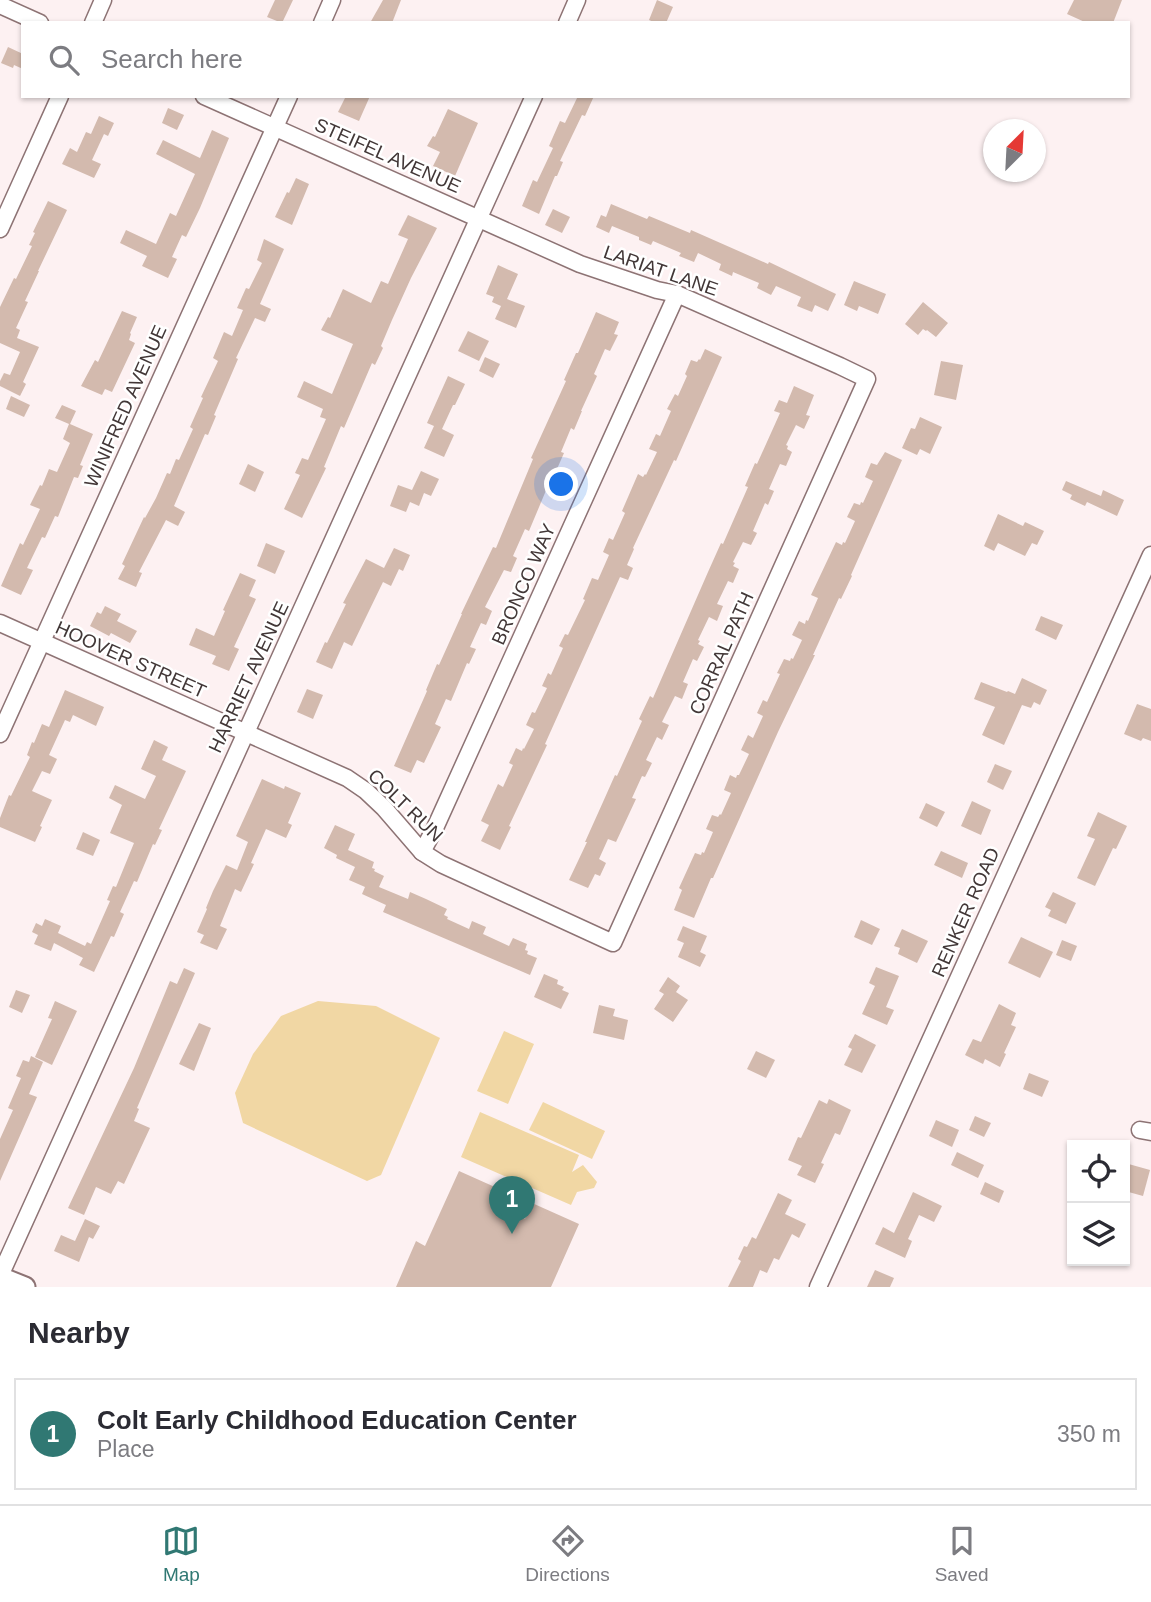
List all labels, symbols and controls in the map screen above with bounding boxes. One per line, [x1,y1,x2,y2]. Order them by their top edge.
search box [21,21,1130,98]
icon: search [45,41,83,79]
text: Search here [101,44,243,74]
street label: STEIFEL AVENUE [312,114,464,197]
north arrow [983,119,1046,182]
street label: LARIAT LANE [601,241,721,300]
street label: WINIFRED AVENUE [80,322,171,490]
your location [544,467,578,501]
street label: BRONCO WAY [487,520,560,648]
street label: CORRAL PATH [685,589,758,718]
street label: HARRIET AVENUE [204,598,293,756]
street label: HOOVER STREET [52,617,210,702]
street label: COLT RUN [364,765,447,846]
street label: RENKER ROAD [928,844,1003,980]
map controls [1067,1140,1130,1266]
button: locate [1067,1140,1130,1203]
pin: 1 [489,1176,535,1234]
button: layers [1067,1203,1130,1266]
text: Nearby [28,1316,130,1349]
text: Colt Early Childhood Education Center [97,1405,577,1435]
text: 1 [47,1421,59,1447]
text: 350 m [1057,1421,1121,1447]
text: Place [97,1436,155,1462]
tab: Map [162,1522,200,1586]
tab: Directions [525,1522,610,1586]
tab: Saved [935,1522,989,1586]

